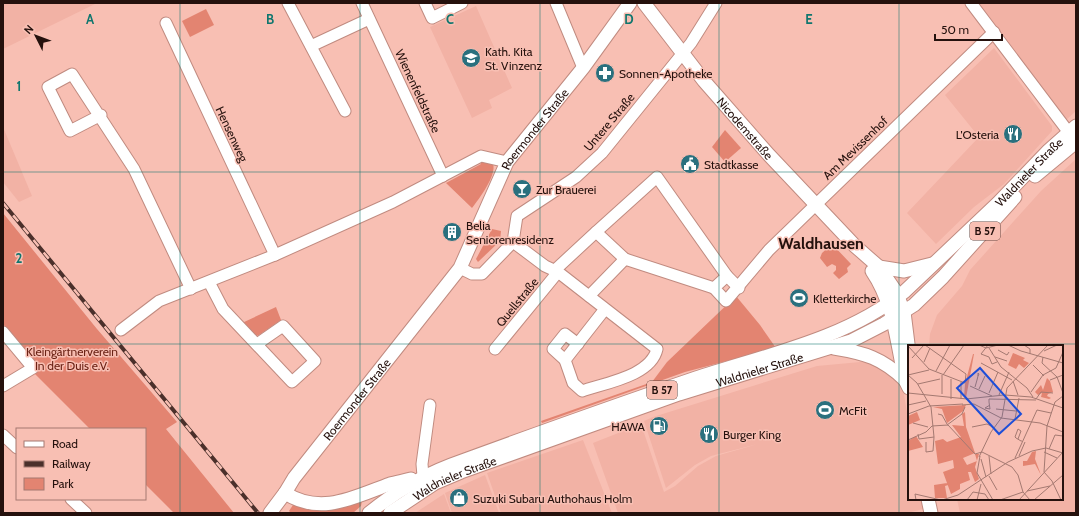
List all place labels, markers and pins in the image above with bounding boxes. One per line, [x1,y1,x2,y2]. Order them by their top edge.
place label: Kath. Kita St. Vinzenz [485,44,543,73]
school or university icon: Kath. Kita St. Vinzenz [460,47,482,69]
pharmacy icon: Sonnen-Apotheke [594,62,616,84]
place label: Sonnen-Apotheke [619,66,713,81]
restaurant icon: L'Osteria [1002,123,1024,145]
place label: L'Osteria [956,127,999,142]
public building icon: Stadtkasse [679,153,701,175]
place label: Stadtkasse [704,157,759,172]
bar icon: Zur Brauerei [511,178,533,200]
place label: Zur Brauerei [536,182,596,197]
place label: Belia Seniorenresidenz [466,218,554,247]
building icon: Belia Seniorenresidenz [441,221,463,243]
sports icon: Kletterkirche [788,287,810,309]
place label: Kletterkirche [813,291,876,306]
sports icon: McFit [814,399,836,421]
place label: McFit [839,403,867,418]
fuel station icon: HAWA [648,415,670,437]
place label: HAWA [611,419,646,434]
restaurant icon: Burger King [698,423,720,445]
place label: Burger King [723,427,782,442]
shop icon: Suzuki Subaru Authohaus Holm [448,487,470,509]
place label: Suzuki Subaru Authohaus Holm [473,491,632,506]

